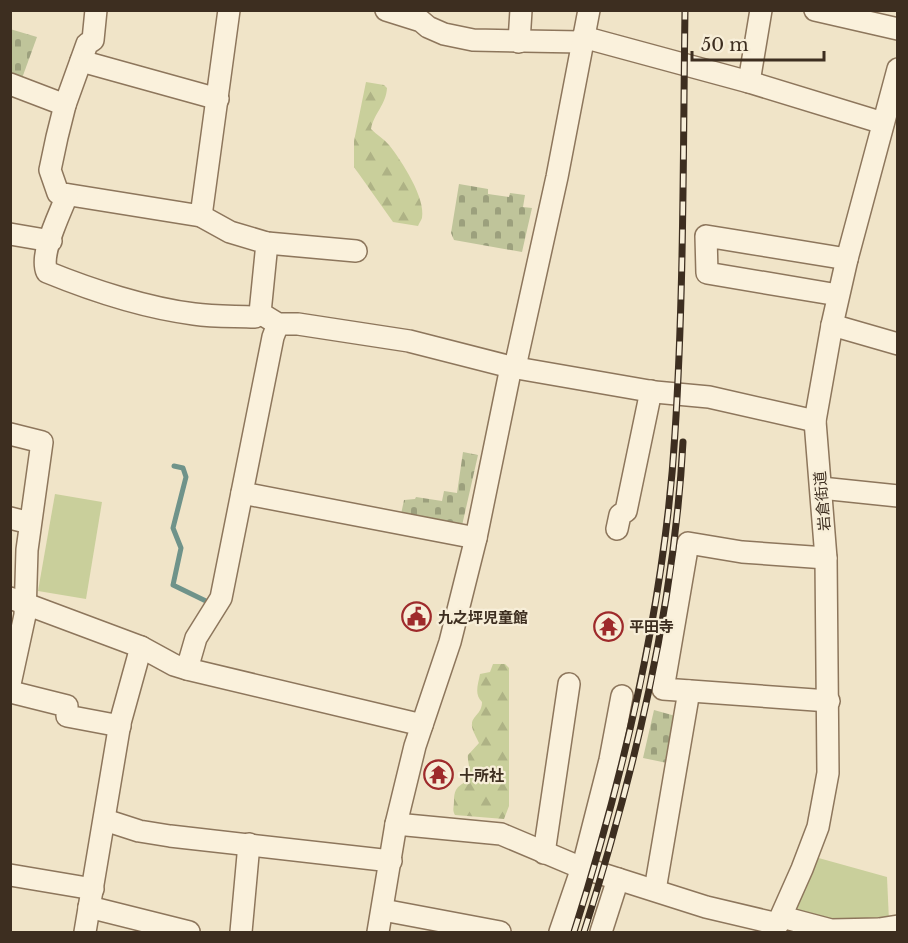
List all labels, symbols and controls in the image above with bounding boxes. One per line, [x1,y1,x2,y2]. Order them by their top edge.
scale bar [692,24,824,62]
text: 50 m [701,34,749,56]
street label: 岩倉街道 [810,470,834,532]
public building icon: 九之坪児童館 [401,601,433,633]
place label: 九之坪児童館 [438,608,528,627]
temple icon: 平田寺 [592,610,624,642]
place label: 平田寺 [629,617,674,636]
temple icon: 十所社 [422,759,454,791]
place label: 十所社 [459,766,504,785]

